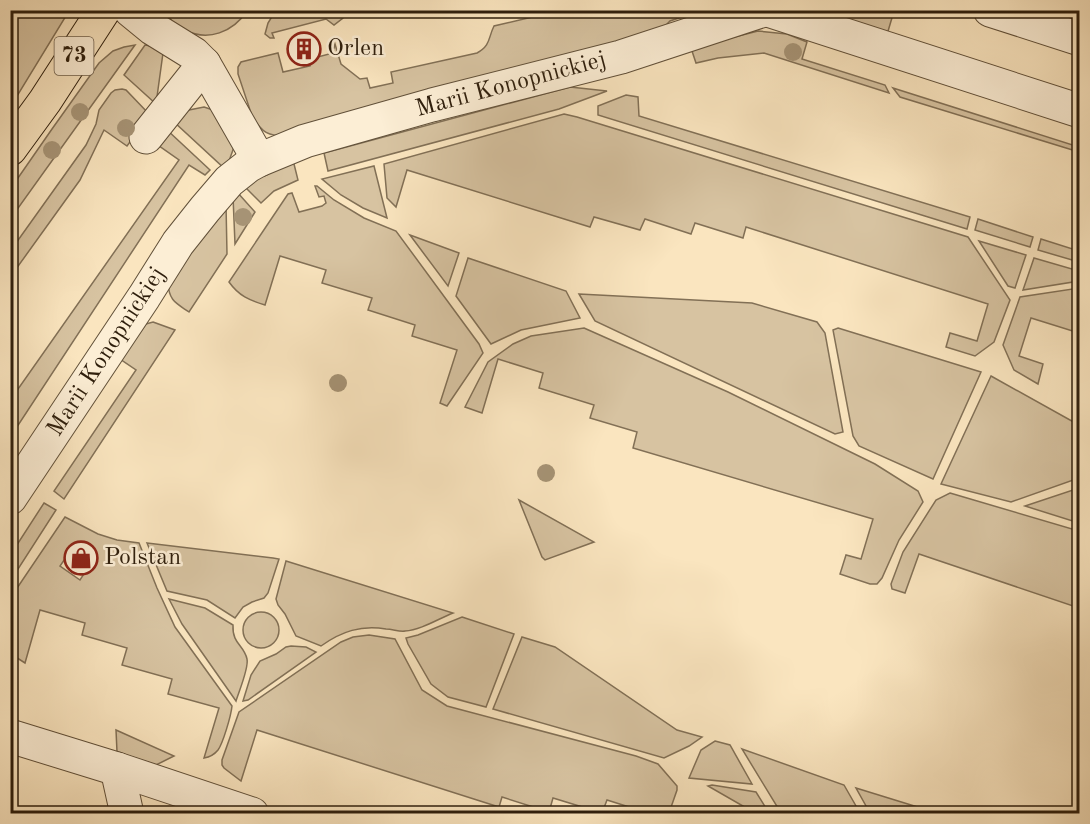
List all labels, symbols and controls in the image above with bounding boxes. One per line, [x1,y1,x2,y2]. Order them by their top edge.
building icon: Orlen [286,31,322,67]
road number: 73 [54,37,94,75]
place label: Orlen [327,37,384,61]
street label: Marii Konopnickiej [413,48,609,122]
street label: Marii Konopnickiej [43,263,171,441]
shop icon: Polstan [63,540,99,576]
place label: Polstan [104,546,181,570]

